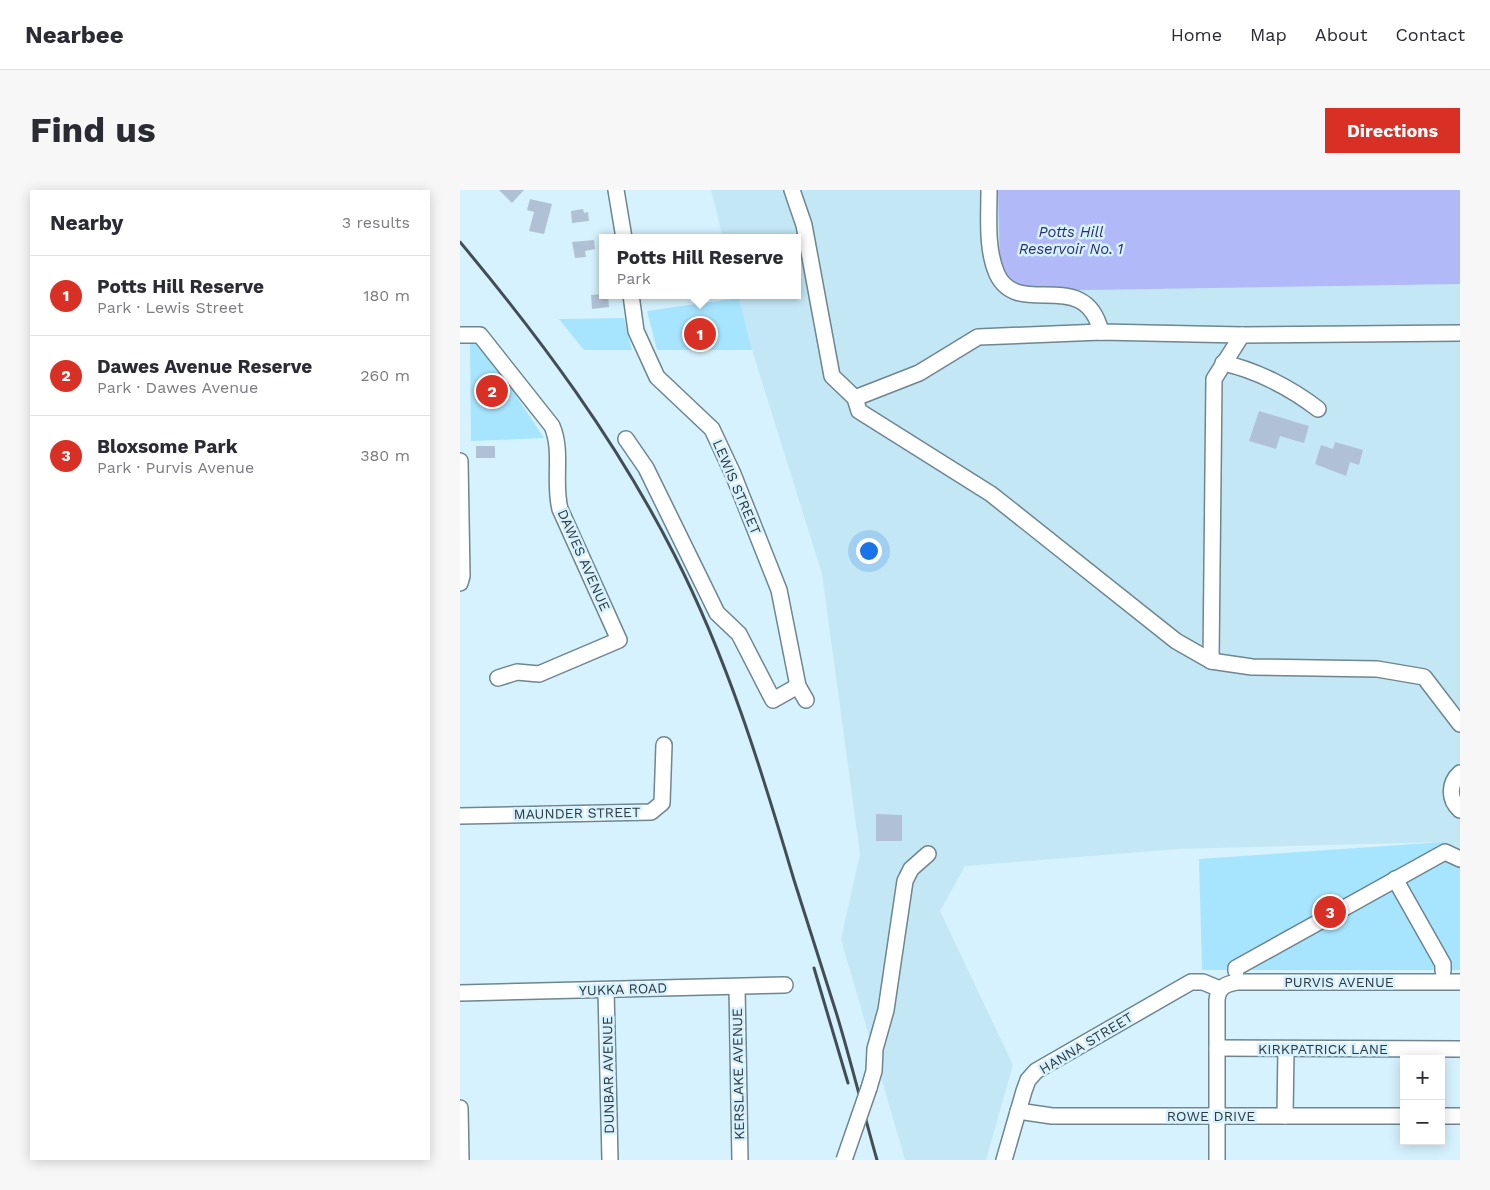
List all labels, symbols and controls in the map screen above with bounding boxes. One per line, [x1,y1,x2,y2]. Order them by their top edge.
text: Nearbee [25,21,124,49]
text: Home [1171,24,1222,45]
text: Map [1250,24,1287,45]
text: About [1315,24,1367,45]
text: Contact [1395,24,1465,45]
button: Directions [1325,108,1460,153]
text: Find us [30,109,156,151]
text: Nearby [50,210,123,235]
text: 3 results [342,213,410,232]
water label: Potts Hill Reservoir No. 1 [1019,223,1124,258]
popup [599,234,801,299]
text: Potts Hill Reserve [616,246,784,269]
text: Park [616,269,651,288]
text: Potts Hill Reserve [97,275,264,298]
text: 1 [63,286,69,305]
text: 180 m [363,286,410,305]
text: Park · Lewis Street [97,298,244,317]
pin: 1 [684,315,716,353]
text: Dawes Avenue Reserve [97,355,312,378]
text: 2 [61,366,71,385]
text: 260 m [360,366,410,385]
pin: 2 [476,372,508,410]
text: Park · Dawes Avenue [97,378,258,397]
text: Bloxsome Park [97,435,238,458]
street label: LEWIS STREET [710,437,764,537]
text: 3 [61,446,71,465]
text: 380 m [360,446,410,465]
text: Park · Purvis Avenue [97,458,254,477]
street label: DAWES AVENUE [554,507,614,613]
your location [856,538,882,564]
street label: MAUNDER STREET [513,804,641,822]
pin: 3 [1314,893,1346,931]
street label: PURVIS AVENUE [1284,974,1394,990]
street label: YUKKA ROAD [579,979,667,999]
street label: KERSLAKE AVENUE [729,1008,747,1140]
street label: HANNA STREET [1036,1009,1136,1077]
street label: DUNBAR AVENUE [599,1016,617,1134]
street label: KIRKPATRICK LANE [1258,1041,1388,1057]
map controls [1400,1055,1445,1145]
button: + [1400,1055,1445,1100]
button: − [1400,1100,1445,1145]
street label: ROWE DRIVE [1167,1108,1255,1124]

